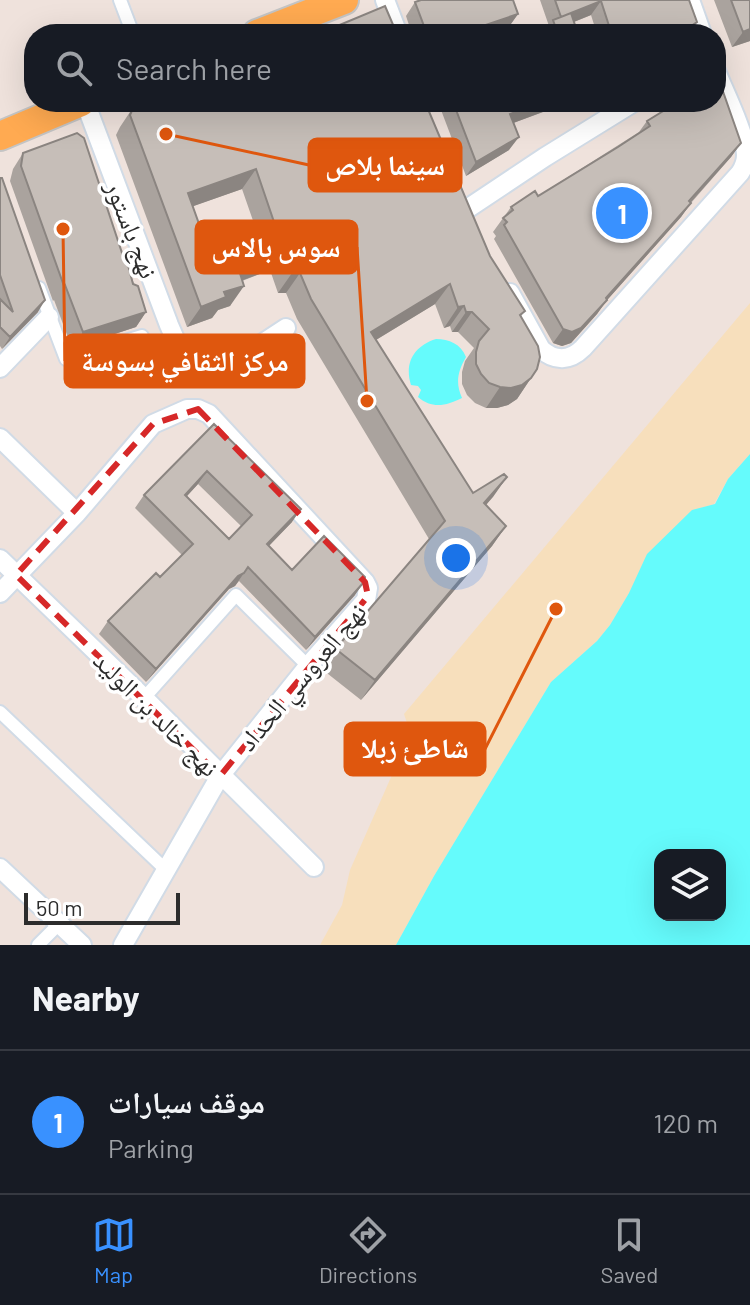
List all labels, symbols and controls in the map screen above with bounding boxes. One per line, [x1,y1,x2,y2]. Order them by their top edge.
search box [24,24,726,112]
icon: search [52,46,96,90]
text: Search here [116,50,272,86]
callout: سينما بلاص [309,139,461,191]
text: سينما بلاص [325,147,445,182]
street label: نهج باستور [97,175,166,283]
pin: 1 [596,183,648,243]
callout: سوس بالاس [196,221,357,273]
text: سوس بالاس [211,229,341,264]
callout: مركز الثقافي بسوسة [65,335,304,387]
text: مركز الثقافي بسوسة [81,343,289,384]
your location [436,538,476,578]
street label: نهج العروسي الحداد [230,596,377,760]
street label: نهج خالد بن الوليد [86,644,226,784]
callout: شاطئ زبلا [345,723,485,775]
text: شاطئ زبلا [361,730,469,766]
map controls [654,849,726,921]
button: layers [654,849,726,921]
scale bar [24,889,180,925]
text: 50 m [36,894,82,920]
text: Nearby [32,977,140,1018]
text: موقف سيارات [108,1083,265,1119]
text: 1 [53,1107,63,1138]
text: 120 m [654,1107,718,1138]
text: Parking [108,1132,194,1163]
tab: Map [92,1213,136,1287]
tab: Directions [319,1213,417,1287]
tab: Saved [601,1213,658,1287]

